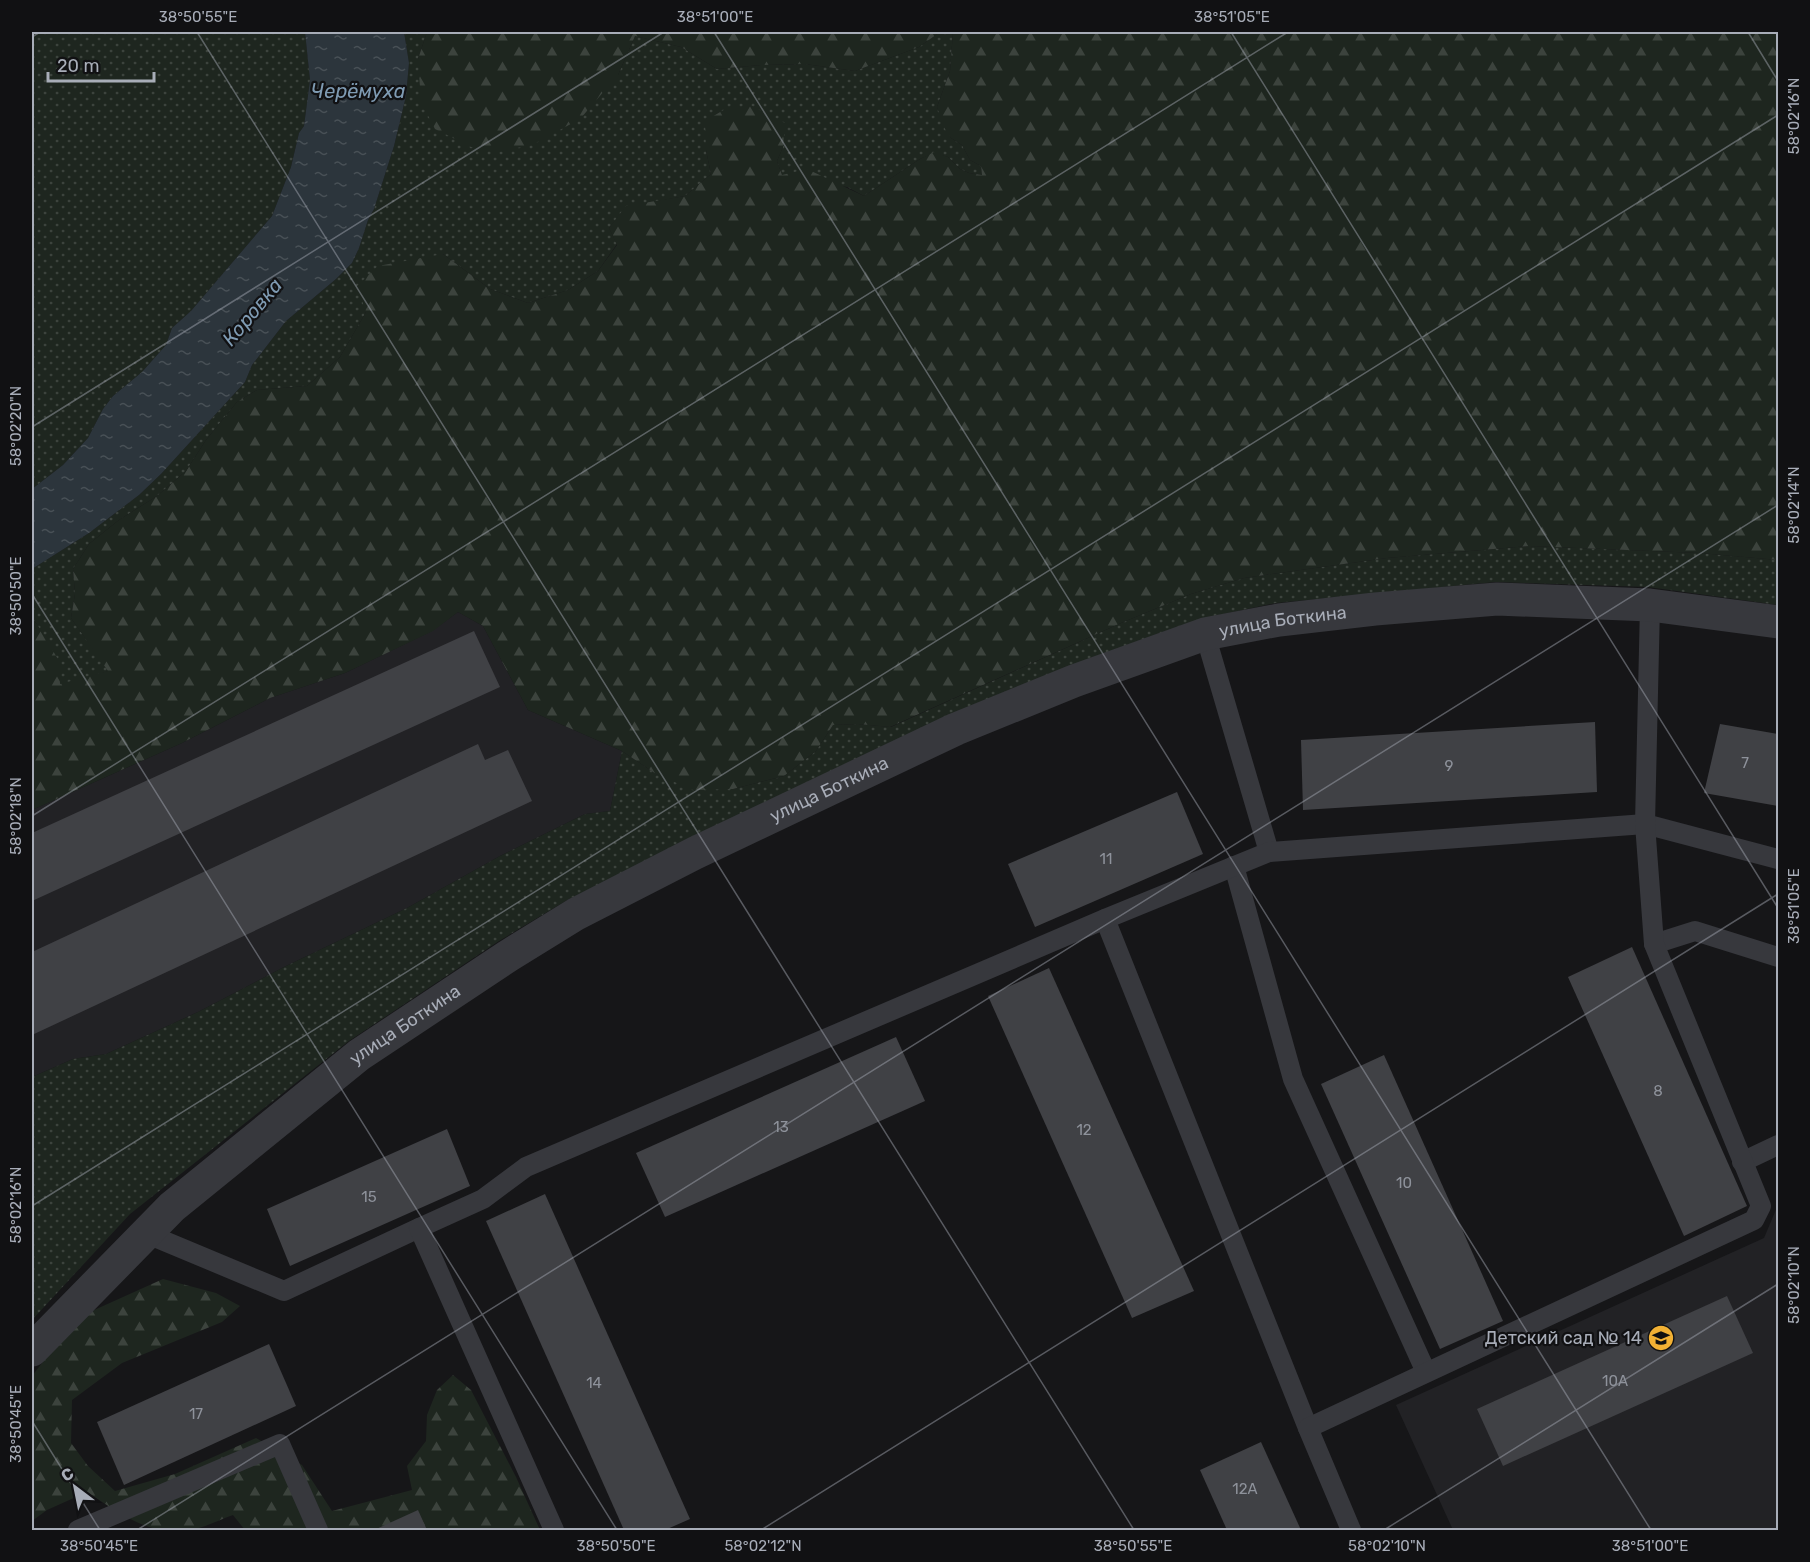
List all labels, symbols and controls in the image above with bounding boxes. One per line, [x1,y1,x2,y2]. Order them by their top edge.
text: 38°50'55"E [159,8,237,26]
text: 38°51'00"E [677,8,753,26]
text: 38°51'05"E [1194,8,1270,26]
scale bar [48,45,154,83]
text: 20 m [57,55,99,77]
text: 58°02'16"N [1785,78,1803,154]
water label: Черёмуха [311,79,406,103]
water label: Коровка [217,273,287,351]
text: 58°02'20"N [7,386,25,466]
text: 58°02'14"N [1785,466,1803,544]
text: 38°50'50"E [7,556,25,636]
street label: улица Боткина [1217,601,1348,642]
street label: улица Боткина [766,752,892,827]
house number: 7 [1741,754,1749,772]
house number: 9 [1445,757,1454,775]
text: 58°02'18"N [7,777,25,855]
house number: 11 [1100,850,1112,868]
text: 38°51'05"E [1785,868,1803,944]
street label: улица Боткина [345,980,464,1070]
house number: 8 [1653,1082,1663,1100]
house number: 13 [773,1118,789,1136]
house number: 12 [1076,1121,1092,1139]
text: 58°02'16"N [7,1167,25,1243]
house number: 10 [1396,1174,1412,1192]
house number: 15 [361,1188,377,1206]
text: 58°02'10"N [1785,1246,1803,1324]
school or university icon: Детский сад № 14 [1646,1323,1676,1353]
place label: Детский сад № 14 [1485,1327,1642,1349]
house number: 10А [1602,1372,1628,1390]
house number: 14 [586,1374,602,1392]
text: 38°50'45"E [7,1385,25,1463]
house number: 17 [189,1405,203,1423]
north arrow [45,1457,105,1517]
text: С [58,1464,77,1486]
house number: 12А [1232,1480,1258,1498]
text: 38°50'45"E [60,1537,138,1555]
text: 38°50'50"E [576,1537,656,1555]
text: 58°02'12"N [724,1537,802,1555]
text: 38°50'55"E [1094,1537,1172,1555]
text: 58°02'10"N [1348,1537,1426,1555]
text: 38°51'00"E [1612,1537,1688,1555]

